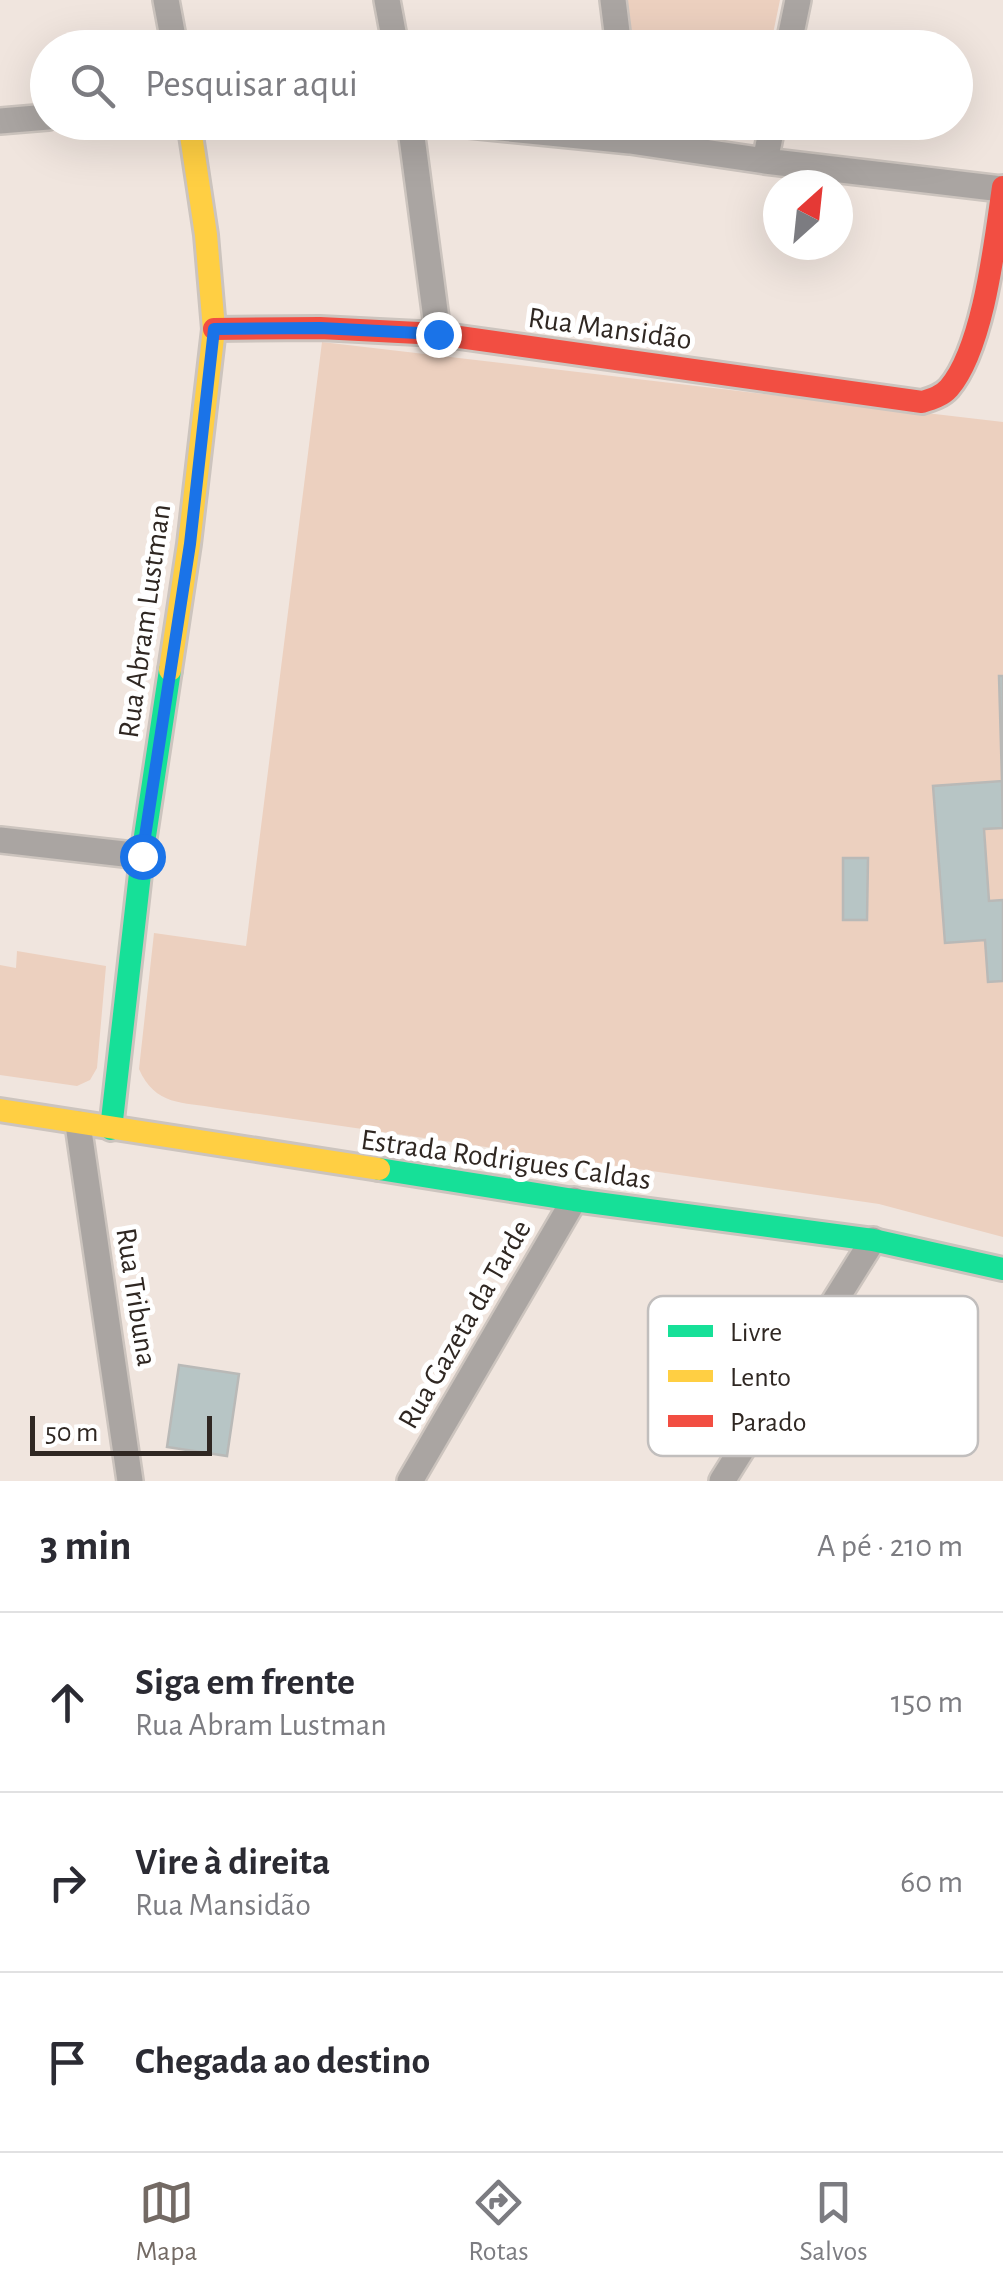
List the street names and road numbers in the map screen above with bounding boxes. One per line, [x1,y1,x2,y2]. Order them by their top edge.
street label: Rua Mansidão [526,303,694,355]
street label: Rua Abram Lustman [114,502,176,740]
street label: Estrada Rodrigues Caldas [359,1125,653,1195]
street label: Rua Gazeta da Tarde [393,1215,537,1434]
street label: Rua Tribuna [110,1226,162,1368]

